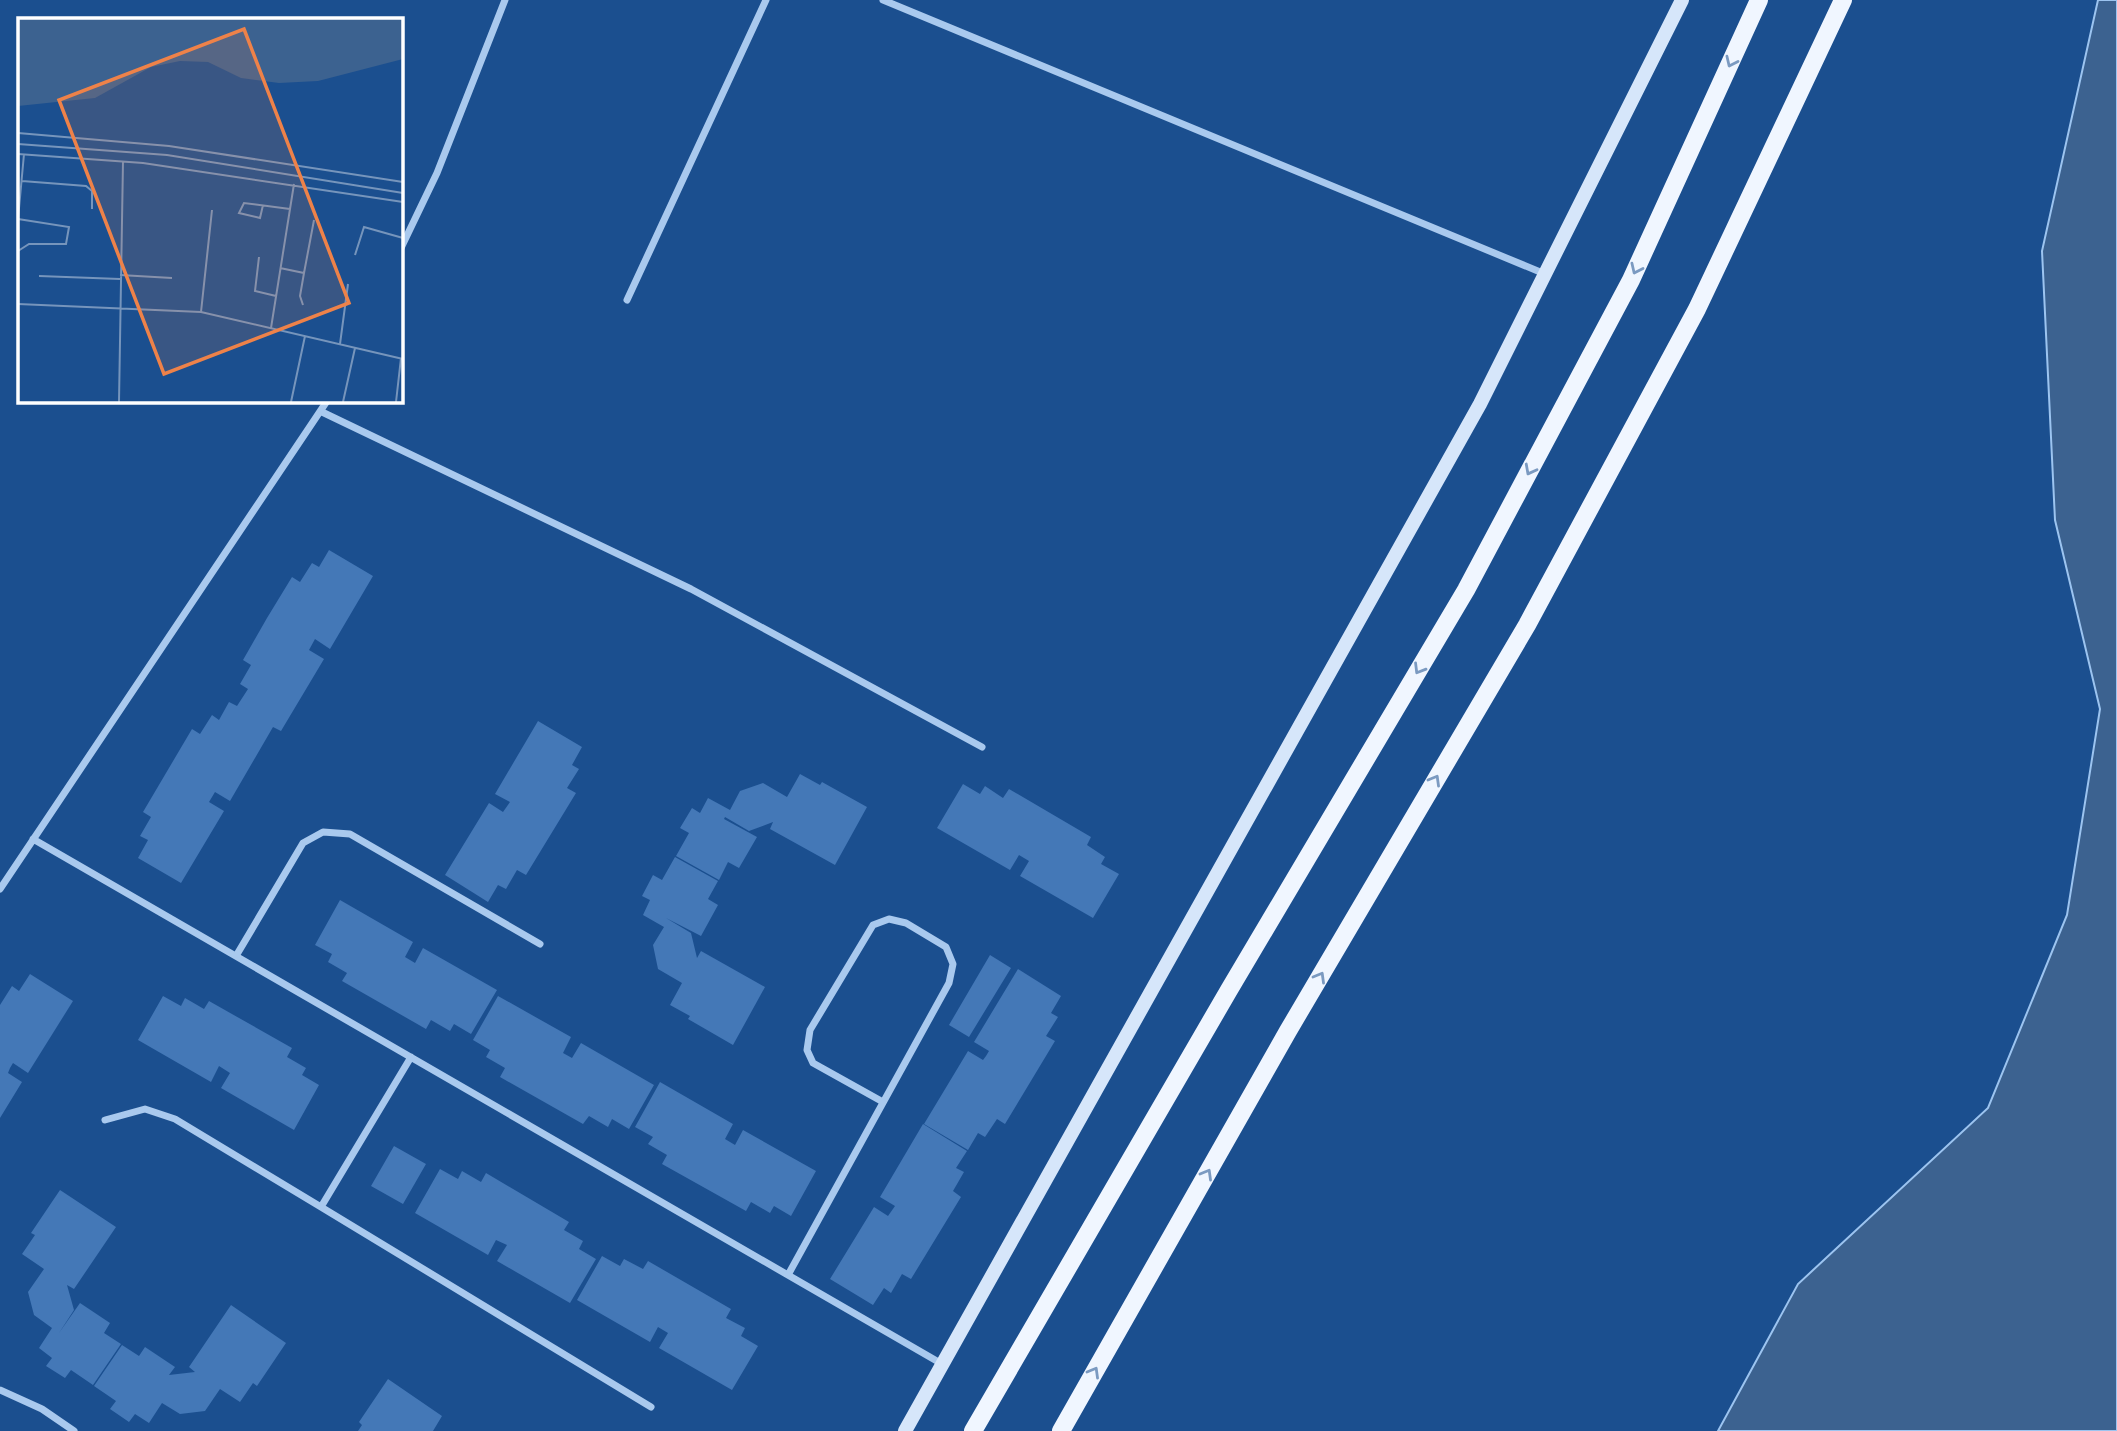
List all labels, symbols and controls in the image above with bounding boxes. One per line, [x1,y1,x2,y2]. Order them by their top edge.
inset map [18,18,402,402]
one-way arrow [1725,55,1739,67]
one-way arrow [1630,262,1644,274]
one-way arrow [1524,463,1538,475]
one-way arrow [1415,661,1428,674]
one-way arrow [1427,775,1440,788]
one-way arrow [1312,971,1325,984]
one-way arrow [1199,1169,1212,1182]
one-way arrow [1086,1366,1099,1379]

